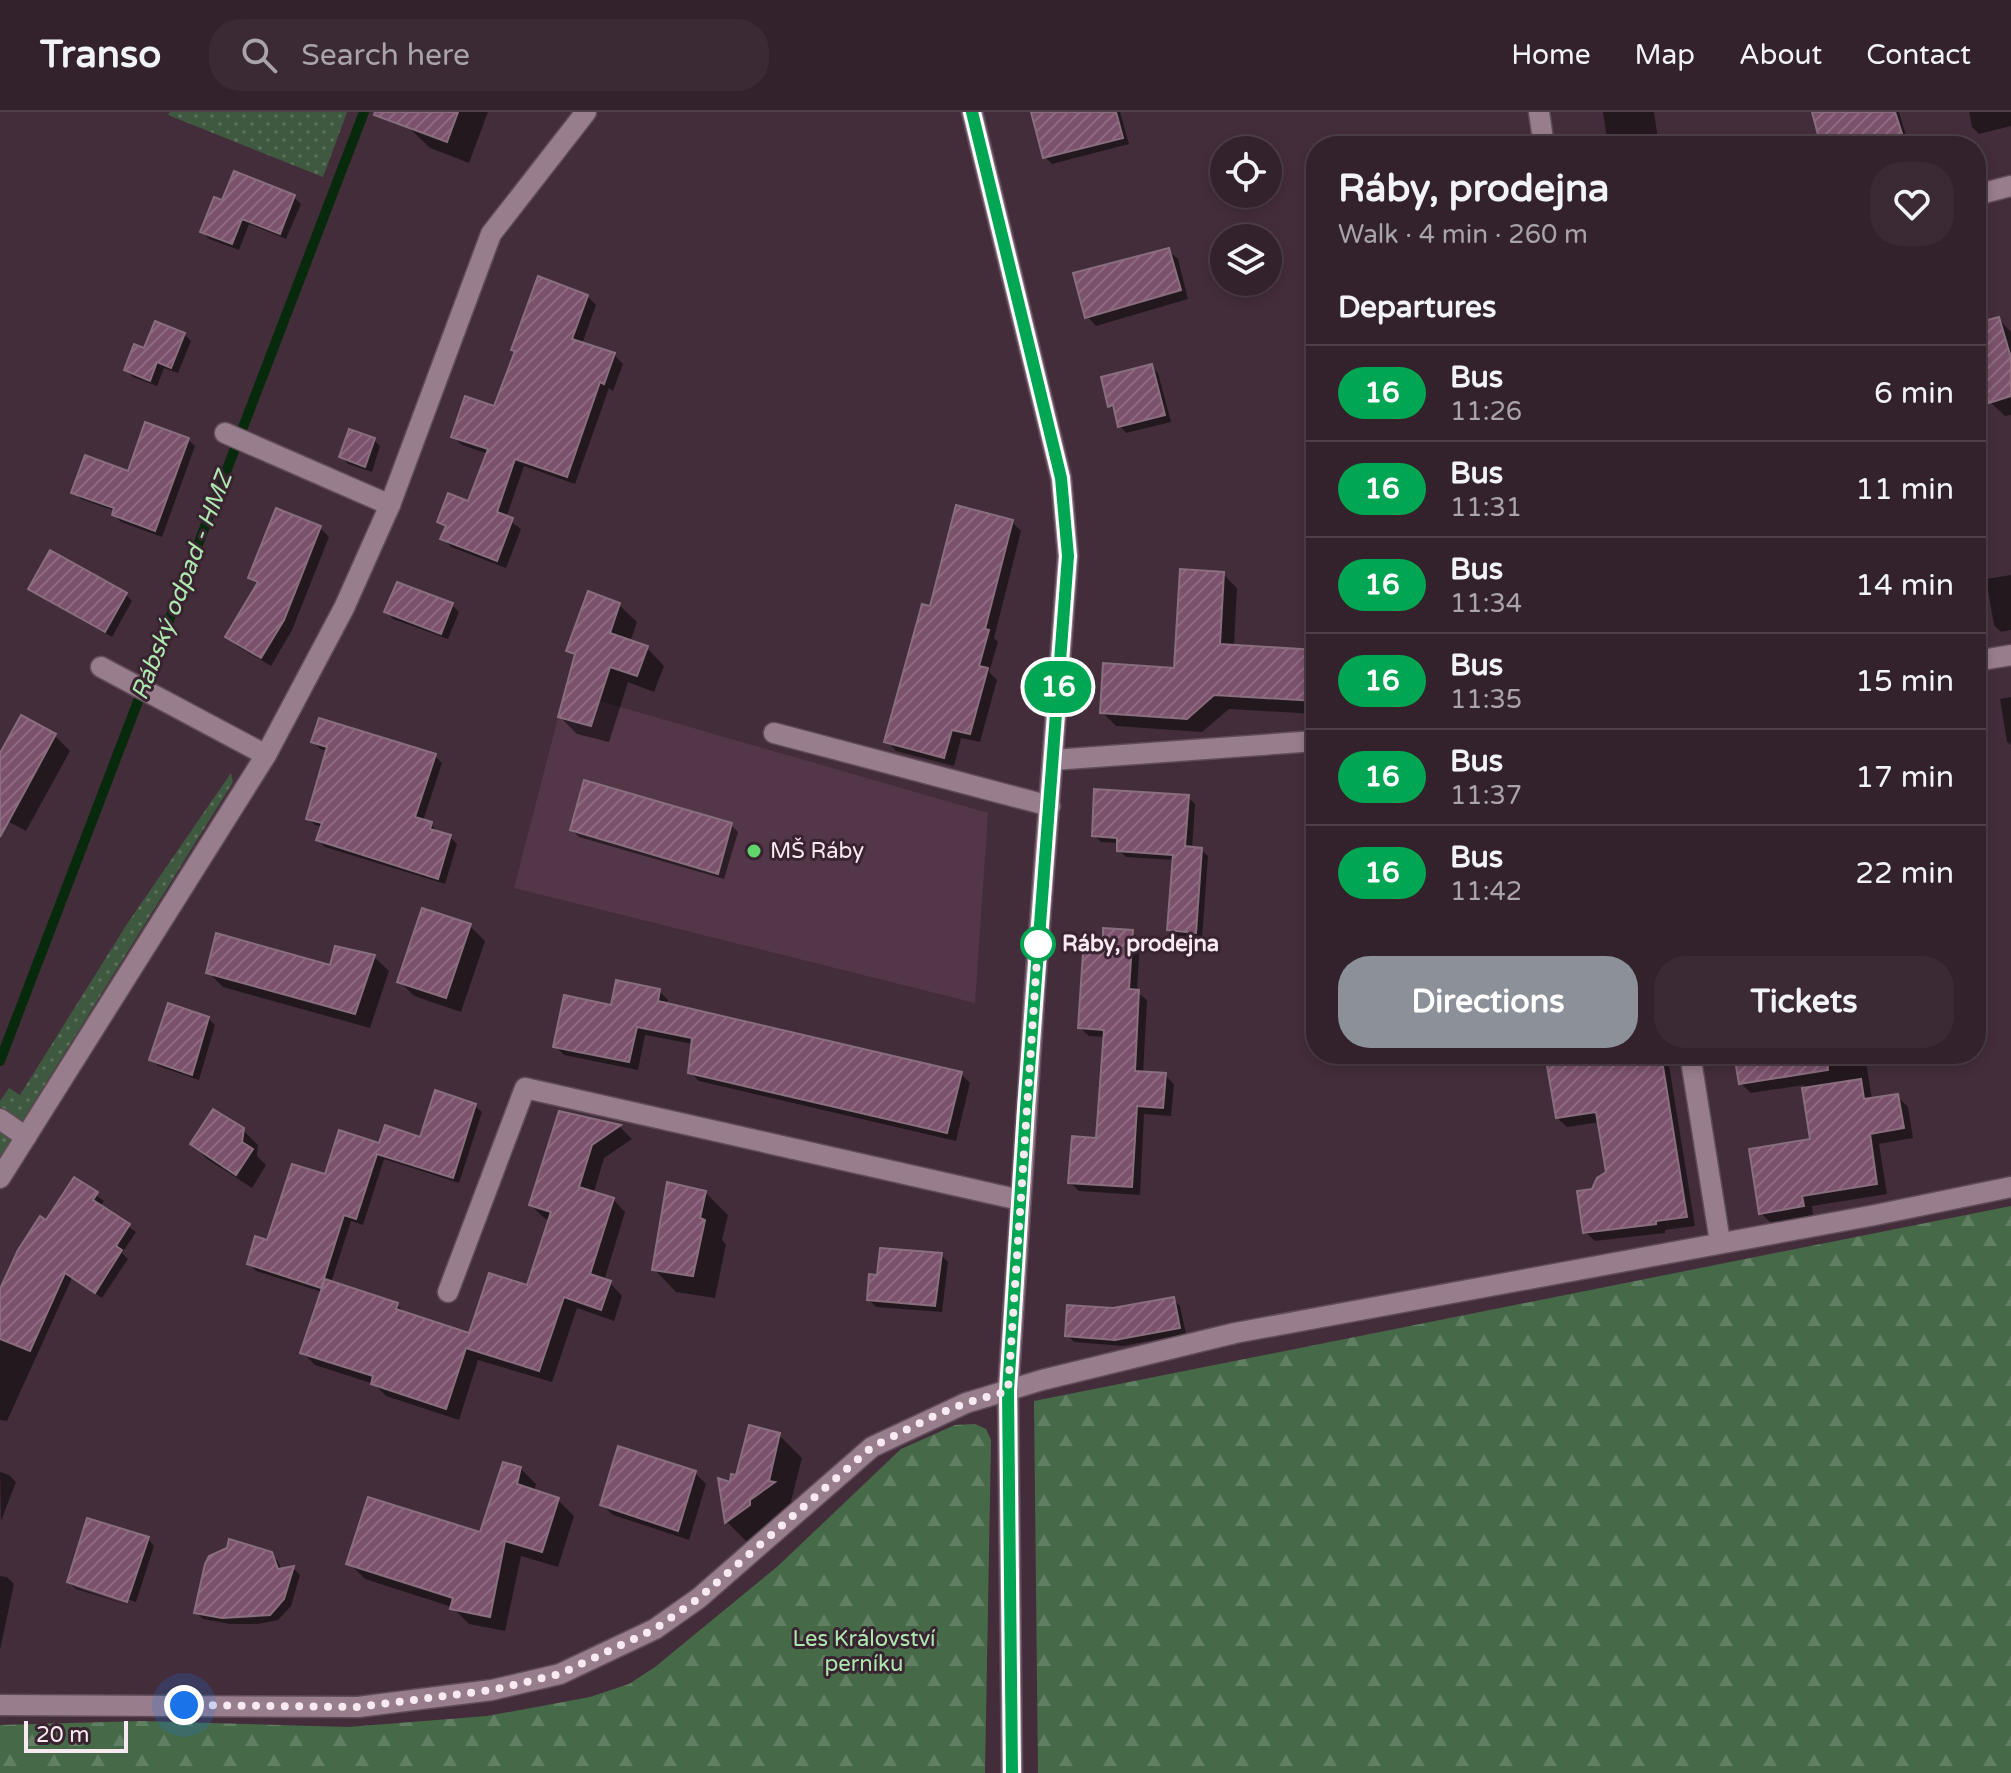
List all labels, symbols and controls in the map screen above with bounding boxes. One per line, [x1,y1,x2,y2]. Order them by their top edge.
search box [209,19,769,91]
text: Transo [40,32,161,78]
icon: search [237,33,281,77]
text: Search here [301,37,470,74]
text: Home [1511,38,1591,72]
text: Map [1635,38,1695,72]
text: About [1739,38,1822,72]
text: Contact [1866,38,1971,72]
map controls [1210,136,1282,296]
button: locate [1210,136,1282,208]
button: heart [1870,162,1954,246]
text: Ráby, prodejna [1338,166,1609,212]
text: Walk · 4 min · 260 m [1338,219,1588,250]
button: layers [1210,224,1282,296]
text: Departures [1338,289,1496,326]
text: Bus [1450,359,1503,396]
text: 6 min [1874,375,1954,412]
text: 16 [1364,376,1400,410]
text: 11:26 [1450,396,1522,427]
text: Bus [1450,455,1503,492]
water label: Rábský odpad - HMZ [125,464,240,704]
text: 11 min [1855,471,1954,508]
text: 16 [1364,472,1400,506]
text: 11:31 [1450,492,1522,523]
text: Bus [1450,551,1503,588]
text: 14 min [1855,567,1954,604]
text: 16 [1364,568,1400,602]
text: 11:34 [1450,588,1522,619]
text: Bus [1450,647,1503,684]
line badge: 16 [1022,661,1094,713]
text: 15 min [1855,663,1954,700]
text: 16 [1364,664,1400,698]
text: 16 [1040,670,1076,704]
text: 11:35 [1450,684,1522,715]
text: Bus [1450,743,1503,780]
text: 17 min [1855,759,1954,796]
text: 16 [1364,760,1400,794]
text: 11:37 [1450,780,1522,811]
place label: MŠ Ráby [770,837,864,864]
text: Bus [1450,839,1503,876]
marker: MŠ Ráby [745,842,763,860]
text: 22 min [1855,855,1954,892]
text: 16 [1364,856,1400,890]
text: 11:42 [1450,876,1522,907]
marker: Ráby, prodejna [1021,927,1055,961]
place label: Ráby, prodejna [1062,931,1219,957]
button: Directions [1338,956,1638,1048]
button: Tickets [1654,956,1954,1048]
park label: Les Království perníku [792,1626,936,1677]
your location [164,1685,204,1725]
scale bar [24,1717,128,1753]
text: 20 m [36,1722,90,1748]

